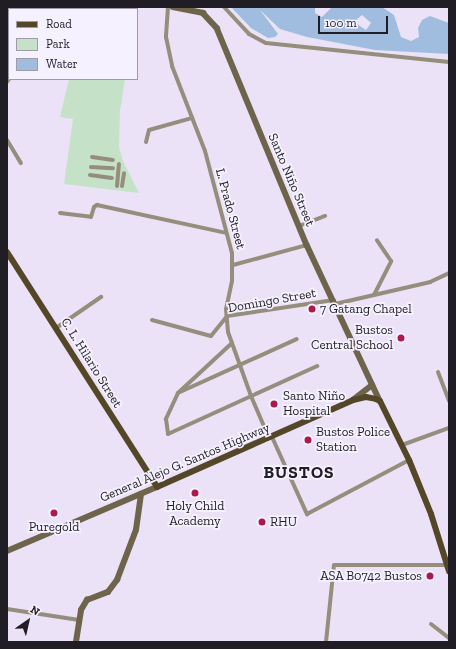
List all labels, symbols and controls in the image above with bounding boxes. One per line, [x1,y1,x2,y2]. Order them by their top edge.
legend [8,8,138,80]
scale bar [320,8,390,34]
text: 100 m [325,16,357,30]
text: Road [46,17,72,31]
text: Park [46,37,70,51]
text: Water [46,57,78,71]
street label: Santo Niño Street [264,131,318,229]
street label: L. Prado Street [212,167,248,251]
street label: Domingo Street [227,286,317,316]
place label: 7 Gatang Chapel [320,301,412,317]
marker: 7 Gatang Chapel [307,304,317,314]
street label: C. L. Hilario Street [57,315,125,411]
place label: Bustos Central School [311,323,393,354]
marker: Bustos Central School [396,333,406,343]
place label: Santo Niño Hospital [283,389,345,420]
marker: Santo Niño Hospital [268,398,280,410]
street label: General Alejo G. Santos Highway [98,420,272,506]
place label: Bustos Police Station [316,425,390,456]
marker: Bustos Police Station [303,435,313,445]
district label: BUSTOS [264,463,334,483]
marker: Holy Child Academy [190,488,200,498]
place label: Holy Child Academy [166,499,224,530]
marker: Puregold [49,508,59,518]
place label: RHU [270,514,297,530]
marker: RHU [257,517,267,527]
place label: Puregold [29,519,79,535]
place label: ASA B0742 Bustos [320,568,422,584]
marker: ASA B0742 Bustos [425,571,435,581]
north arrow [8,601,48,641]
text: N [28,603,42,618]

